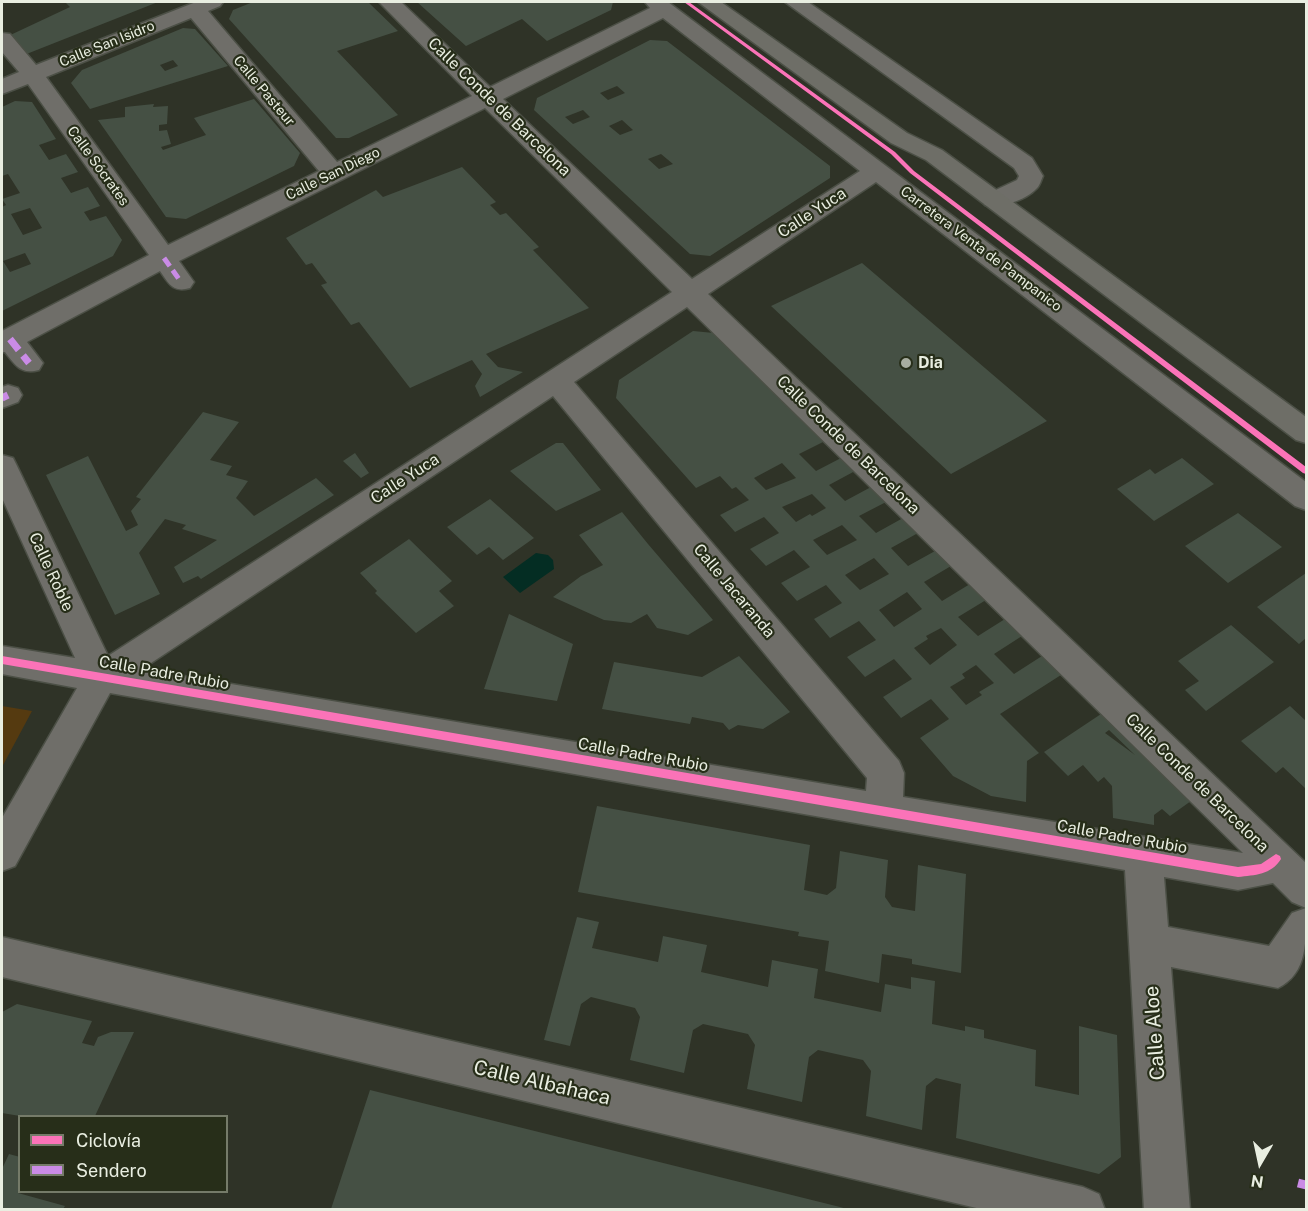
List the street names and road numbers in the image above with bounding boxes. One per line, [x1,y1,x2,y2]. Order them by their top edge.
street label: Calle San Isidro [57,17,157,71]
street label: Calle Conde de Barcelona [424,34,574,180]
street label: Calle Pasteur [230,52,298,130]
street label: Calle Sócrates [64,123,132,209]
street label: Calle San Diego [283,144,383,204]
street label: Carretera Venta de Pampanico [897,183,1065,315]
street label: Calle Yuca [774,184,850,242]
street label: Calle Conde de Barcelona [773,372,923,518]
street label: Calle Yuca [367,450,443,508]
street label: Calle Roble [24,530,78,614]
street label: Calle Jacaranda [689,540,779,642]
street label: Calle Padre Rubio [97,652,231,694]
street label: Calle Conde de Barcelona [1122,710,1272,856]
street label: Calle Padre Rubio [576,734,710,776]
street label: Calle Padre Rubio [1055,816,1189,858]
street label: Calle Aloe [1140,985,1170,1081]
street label: Calle Albahaca [471,1056,613,1110]

